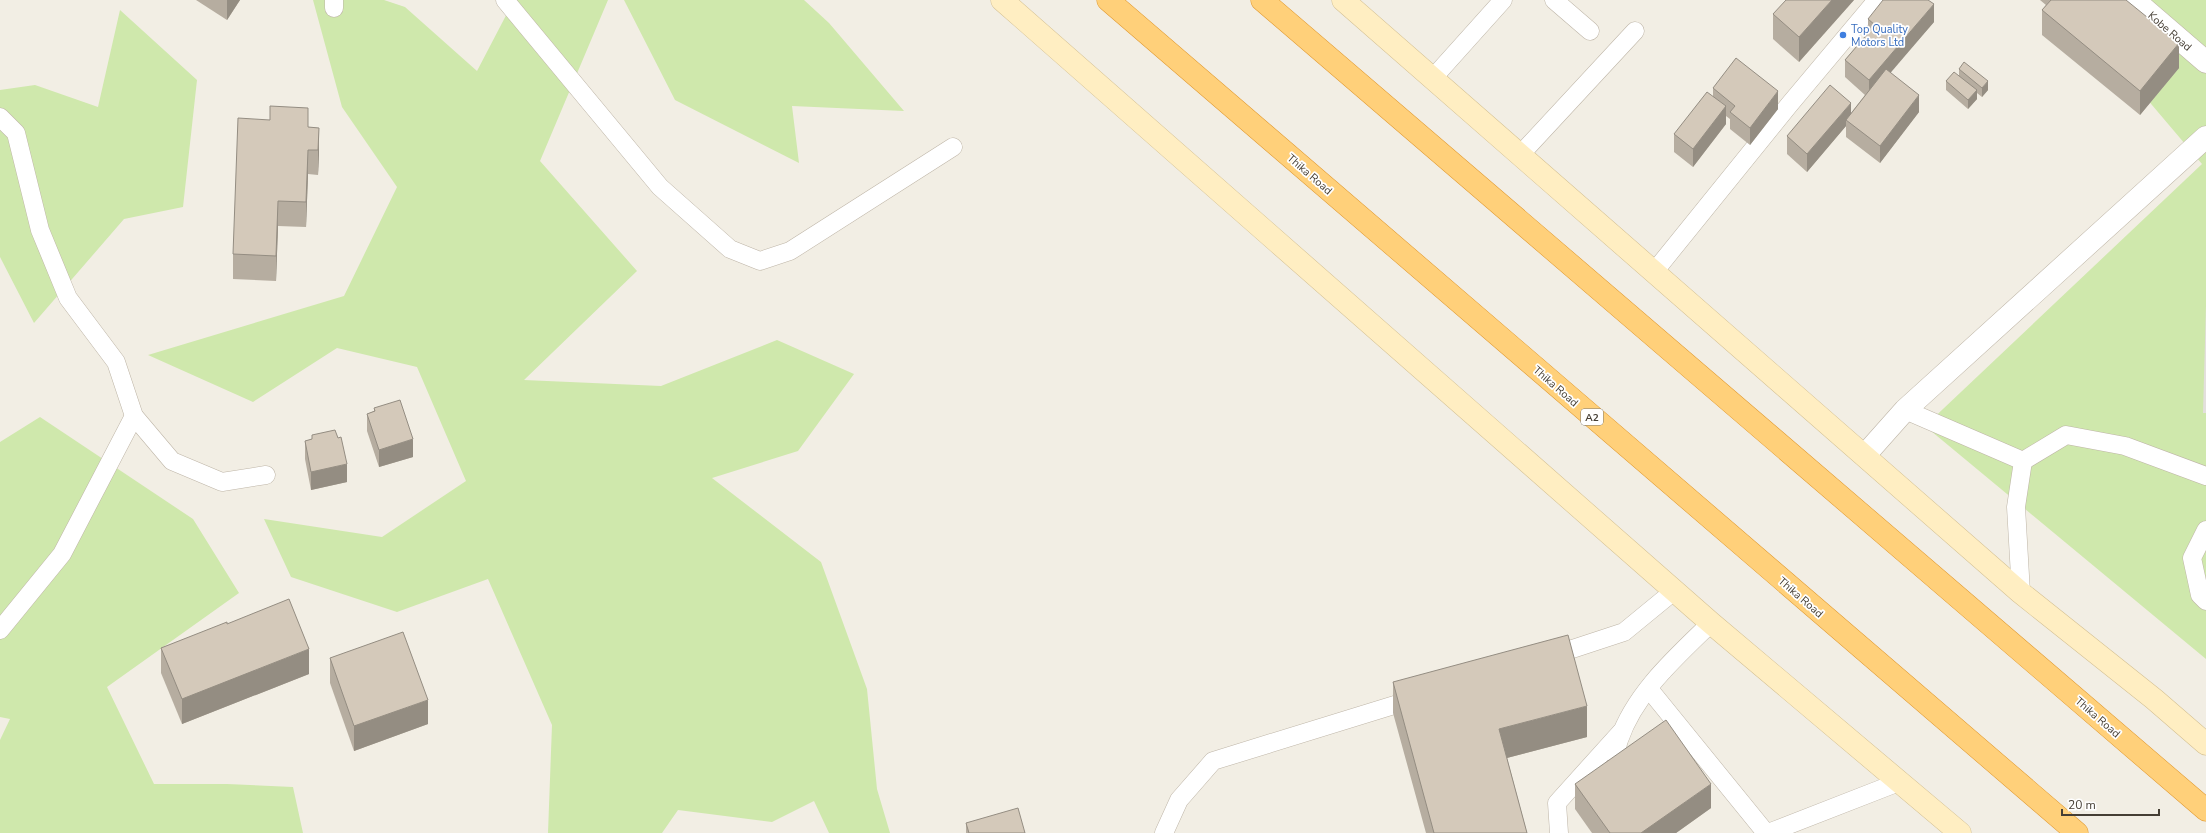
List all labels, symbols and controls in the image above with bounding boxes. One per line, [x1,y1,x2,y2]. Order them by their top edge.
street label: Kobe Road [2145,8,2195,55]
place label: Top Quality Motors Ltd [1851,22,1908,50]
marker: Top Quality Motors Ltd [1838,30,1848,40]
street label: Thika Road [1284,151,1335,198]
street label: Thika Road [1530,363,1581,410]
road number: A2 [1581,409,1603,425]
street label: Thika Road [1775,574,1826,621]
street label: Thika Road [2072,694,2123,741]
scale bar [2062,791,2159,817]
text: 20 m [2068,797,2096,813]

